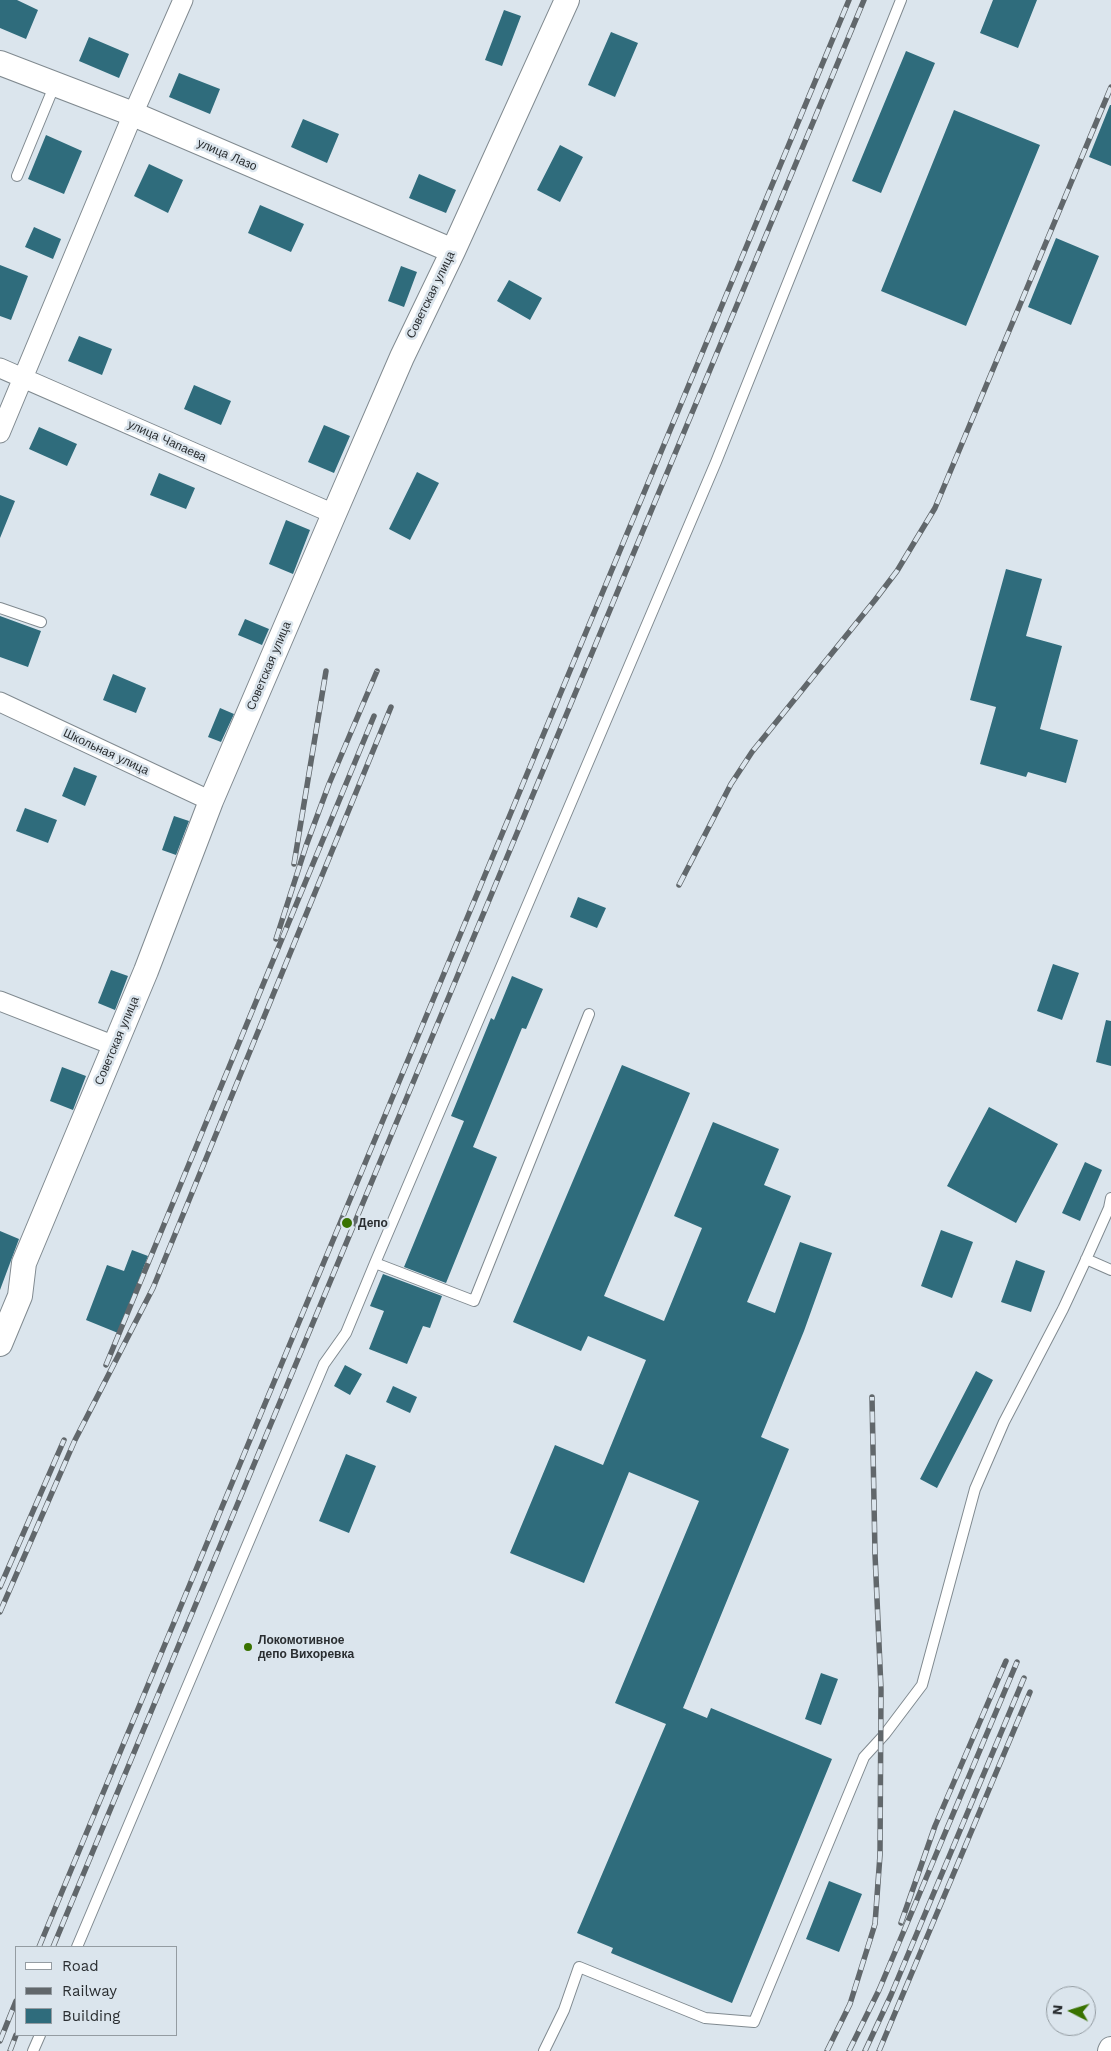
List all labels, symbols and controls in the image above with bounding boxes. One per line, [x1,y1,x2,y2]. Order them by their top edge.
street label: улица Лазо [195,136,259,174]
street label: Советская улица [404,249,458,341]
street label: улица Чапаева [125,417,209,465]
street label: Советская улица [244,619,294,713]
street label: Школьная улица [61,726,151,778]
street label: Советская улица [92,994,142,1088]
marker: Депо [340,1216,354,1230]
place label: Депо [358,1216,388,1230]
place label: Локомотивное депо Вихоревка [258,1633,354,1661]
marker: Локомотивное депо Вихоревка [242,1641,254,1653]
legend [15,1946,178,2036]
text: Road [62,1957,99,1975]
text: Railway [62,1982,117,2000]
north arrow [1046,1986,1096,2036]
text: N [1049,2004,1065,2016]
text: Building [62,2007,120,2025]

